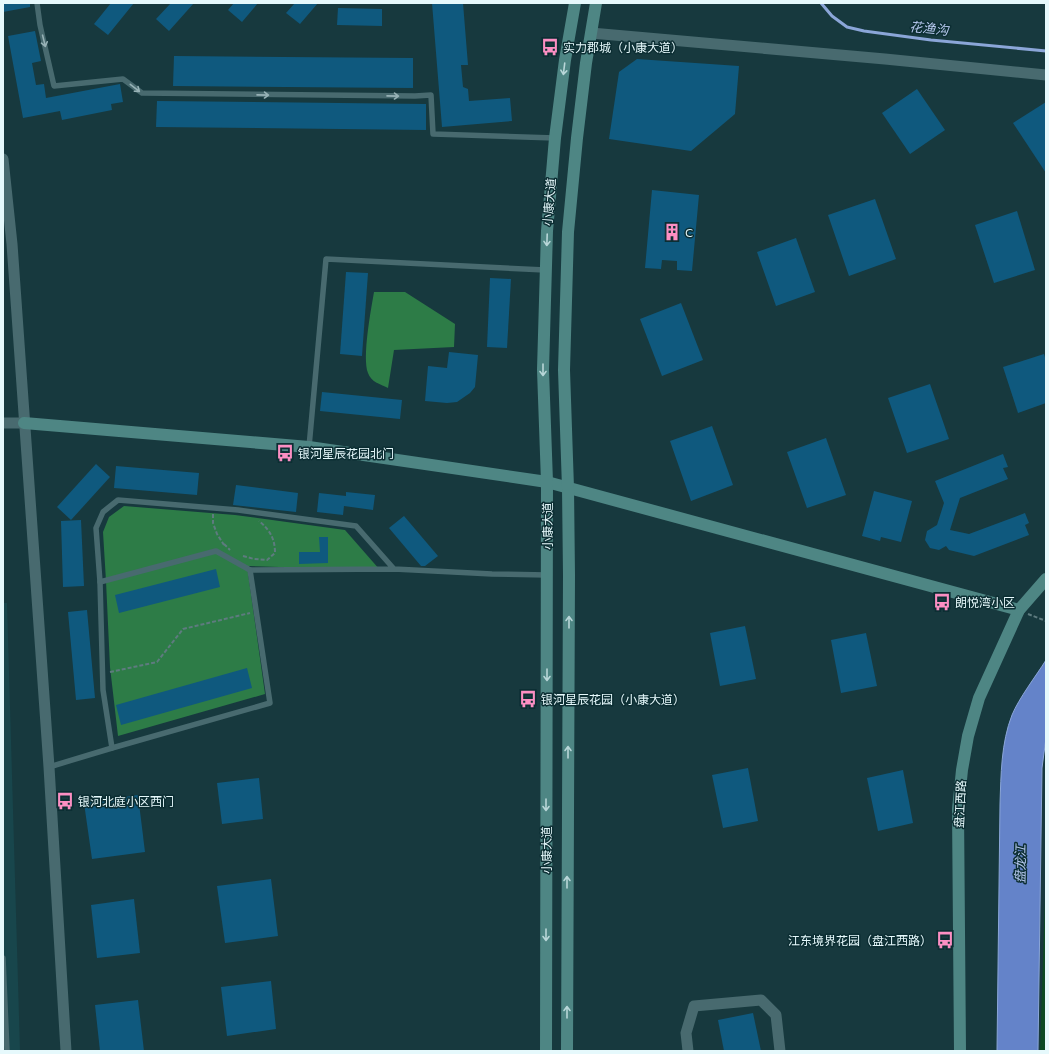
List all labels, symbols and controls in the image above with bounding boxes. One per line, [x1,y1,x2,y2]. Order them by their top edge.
water label: 花渔沟 [909,18,951,38]
one-way arrow [40,35,48,48]
bus stop icon: 实力郡城（小康大道） [540,37,560,57]
place label: 实力郡城（小康大道） [563,40,683,55]
one-way arrow [560,62,568,75]
one-way arrow [130,84,141,93]
one-way arrow [256,91,269,99]
one-way arrow [386,92,399,100]
street label: 小康大道 [539,177,559,227]
building icon: C [662,222,682,242]
place label: C [685,225,693,240]
one-way arrow [543,233,550,246]
one-way arrow [539,363,547,376]
bus stop icon: 银河星辰花园北门 [275,443,295,463]
place label: 银河星辰花园北门 [298,446,394,461]
street label: 小康大道 [540,502,555,550]
bus stop icon: 朗悦湾小区 [932,592,952,612]
place label: 朗悦湾小区 [955,595,1015,610]
one-way arrow [565,616,573,629]
one-way arrow [543,668,551,681]
bus stop icon: 银河星辰花园（小康大道） [518,689,538,709]
place label: 银河星辰花园（小康大道） [541,692,685,707]
one-way arrow [564,746,572,759]
street label: 盘江西路 [951,780,969,828]
bus stop icon: 银河北庭小区西门 [55,791,75,811]
place label: 银河北庭小区西门 [78,794,174,809]
one-way arrow [542,798,550,811]
street label: 小康大道 [539,826,554,874]
water label: 盘龙江 [1012,842,1028,884]
one-way arrow [563,876,571,889]
one-way arrow [542,928,550,941]
bus stop icon: 江东境界花园（盘江西路） [935,930,955,950]
place label: 江东境界花园（盘江西路） [788,933,932,948]
one-way arrow [563,1006,571,1019]

